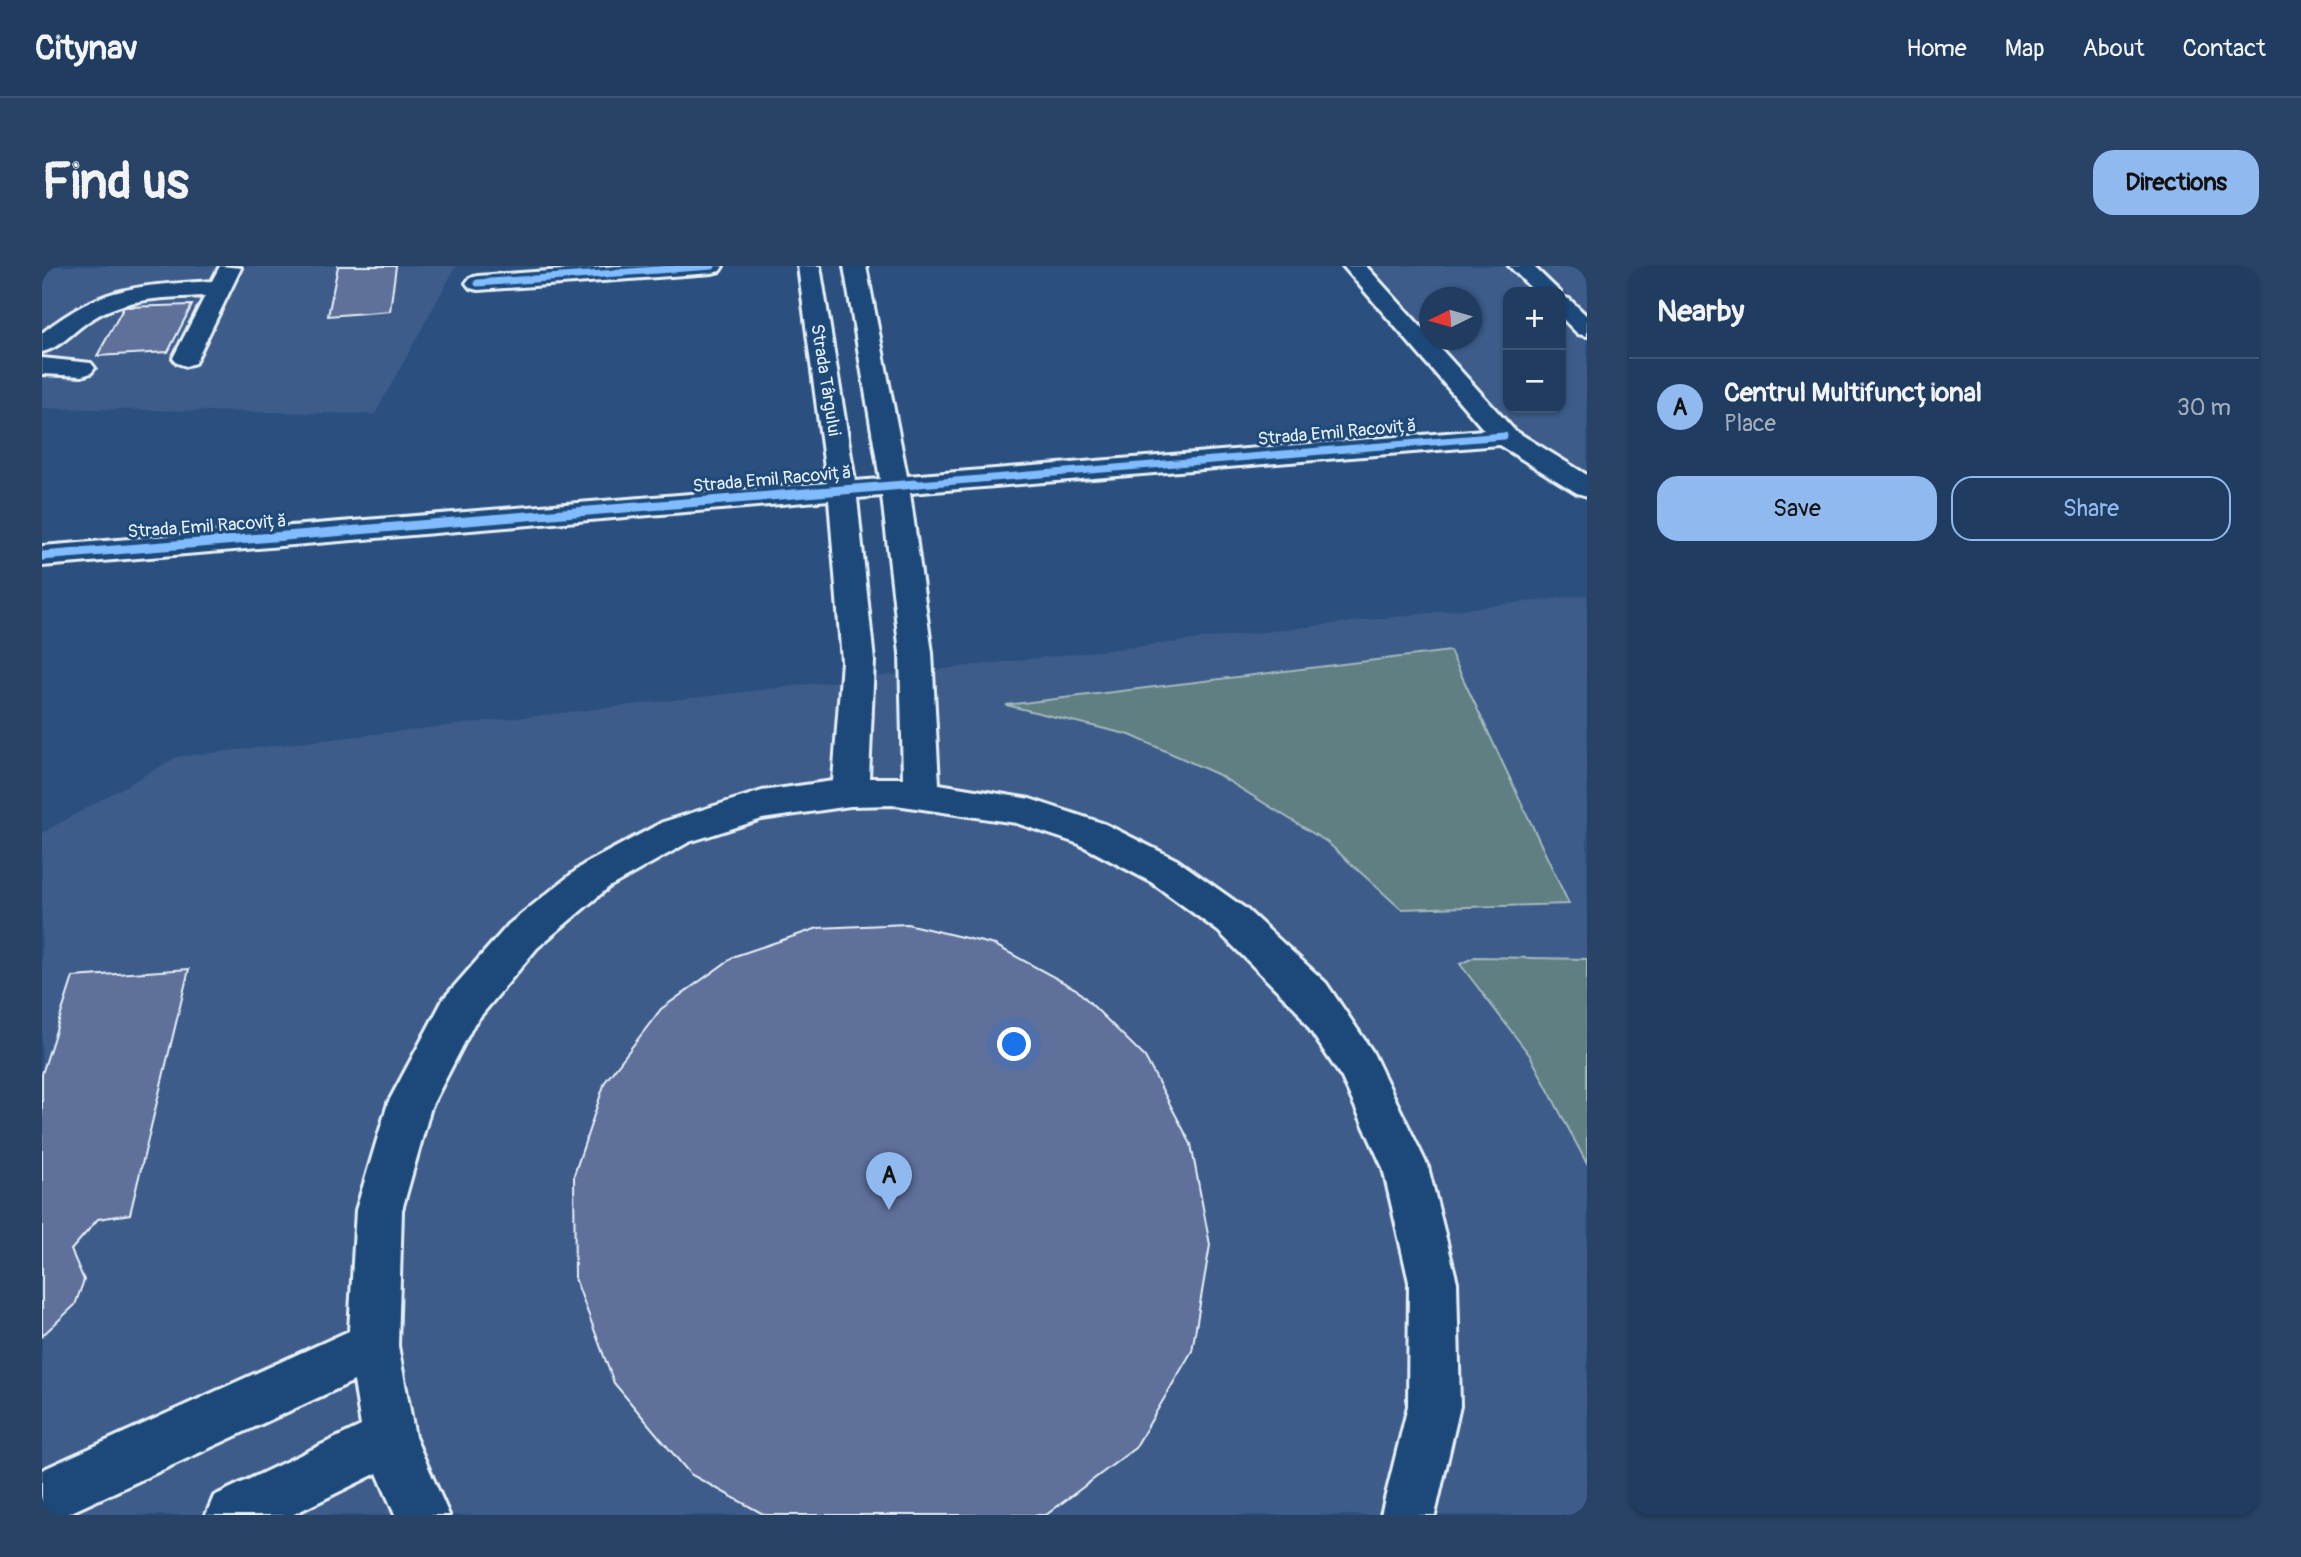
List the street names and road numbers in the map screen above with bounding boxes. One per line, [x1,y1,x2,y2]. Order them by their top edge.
street label: Strada Târgului [805,322,846,438]
street label: Strada Emil Racoviță [1257,414,1417,451]
street label: Strada Emil Racoviță [692,461,852,498]
street label: Strada Emil Racoviță [127,509,287,544]

